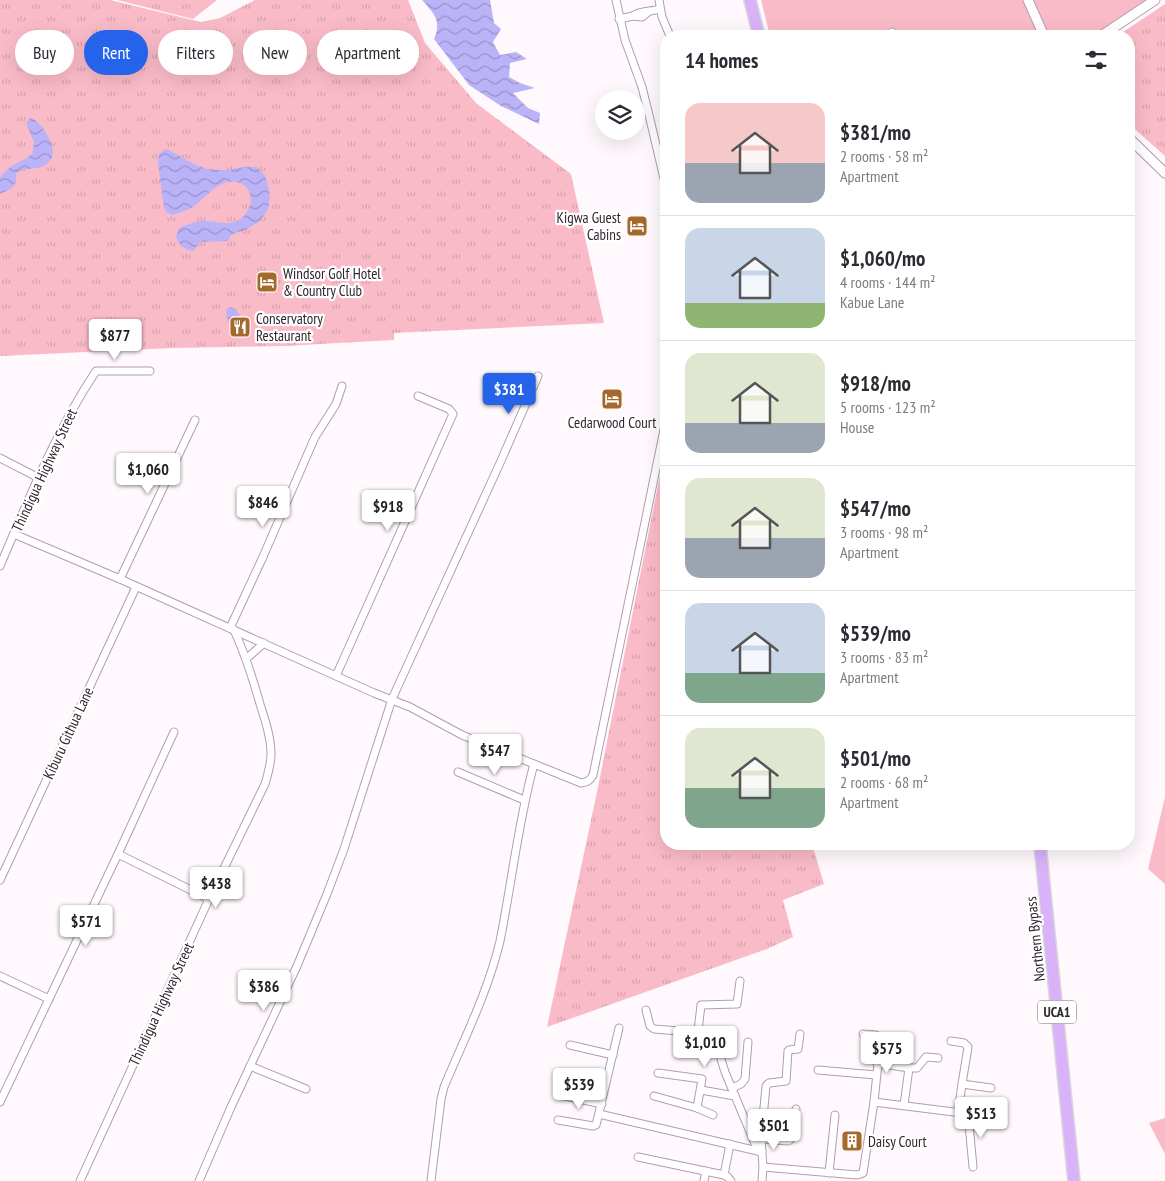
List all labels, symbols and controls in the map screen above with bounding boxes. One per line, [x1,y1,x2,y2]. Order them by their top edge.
chip: Buy [15,30,74,75]
chip: Rent [84,30,148,75]
chip: Filters [158,30,233,75]
chip: New [243,30,307,75]
chip: Apartment [317,30,419,75]
icon: filters [1082,46,1110,74]
text: 14 homes [685,47,758,74]
map controls [595,90,645,140]
button: layers [595,90,645,140]
text: $381/mo [840,119,911,146]
icon: home [725,123,785,183]
text: 2 rooms · 58 m² [840,146,928,166]
text: Apartment [840,166,899,186]
place label: Kigwa Guest Cabins [557,208,621,244]
hotel icon: Kigwa Guest Cabins [625,214,649,238]
text: $1,060/mo [840,245,925,272]
icon: home [725,248,785,308]
place label: Windsor Golf Hotel & Country Club [283,264,381,300]
hotel icon: Windsor Golf Hotel & Country Club [255,270,279,294]
text: 4 rooms · 144 m² [840,272,936,292]
text: Kabue Lane [840,292,904,312]
place label: Conservatory Restaurant [256,309,323,345]
restaurant icon: Conservatory Restaurant [228,315,252,339]
pin: $877 [85,318,145,361]
text: $877 [100,325,130,345]
text: $918/mo [840,370,911,397]
pin: $381 [479,372,539,415]
icon: home [725,373,785,433]
text: $381 [494,379,524,399]
hotel icon: Cedarwood Court [600,387,624,411]
text: 5 rooms · 123 m² [840,397,936,417]
street label: Thindigua Highway Street [7,405,81,535]
place label: Cedarwood Court [568,413,656,432]
text: House [840,417,874,437]
pin: $1,060 [107,452,189,495]
text: $1,060 [127,459,169,479]
pin: $846 [233,486,293,528]
pin: $918 [358,490,418,532]
text: $846 [248,492,278,512]
text: $547/mo [840,495,911,522]
text: $918 [373,496,403,516]
icon: home [725,498,785,558]
text: 3 rooms · 98 m² [840,522,928,542]
text: Apartment [840,542,899,562]
text: $539/mo [840,620,911,647]
icon: home [725,623,785,683]
text: 3 rooms · 83 m² [840,647,928,667]
text: Apartment [840,667,899,687]
street label: Kiburu Githua Lane [38,684,98,782]
pin: $547 [465,734,525,776]
text: $547 [480,740,510,760]
text: $501/mo [840,745,911,772]
icon: home [725,748,785,808]
text: 2 rooms · 68 m² [840,772,928,792]
text: Apartment [840,792,899,812]
pin: $438 [186,866,246,909]
text: $438 [201,873,231,893]
street label: Northern Bypass [1021,896,1049,982]
pin: $571 [56,904,116,947]
text: $571 [71,911,101,931]
street label: Thindigua Highway Street [124,939,198,1069]
pin: $386 [234,970,294,1012]
text: $386 [249,976,279,996]
road number: UCA1 [1038,1000,1076,1024]
pin: $1,010 [664,1026,746,1068]
text: $1,010 [684,1032,726,1052]
pin: $575 [857,1032,917,1074]
text: $575 [872,1038,902,1058]
pin: $539 [549,1068,609,1110]
text: $539 [564,1074,594,1094]
pin: $513 [951,1096,1011,1139]
text: $513 [966,1103,996,1123]
pin: $501 [744,1108,804,1151]
text: $501 [759,1115,789,1135]
building icon: Daisy Court [840,1129,864,1153]
place label: Daisy Court [868,1132,927,1151]

